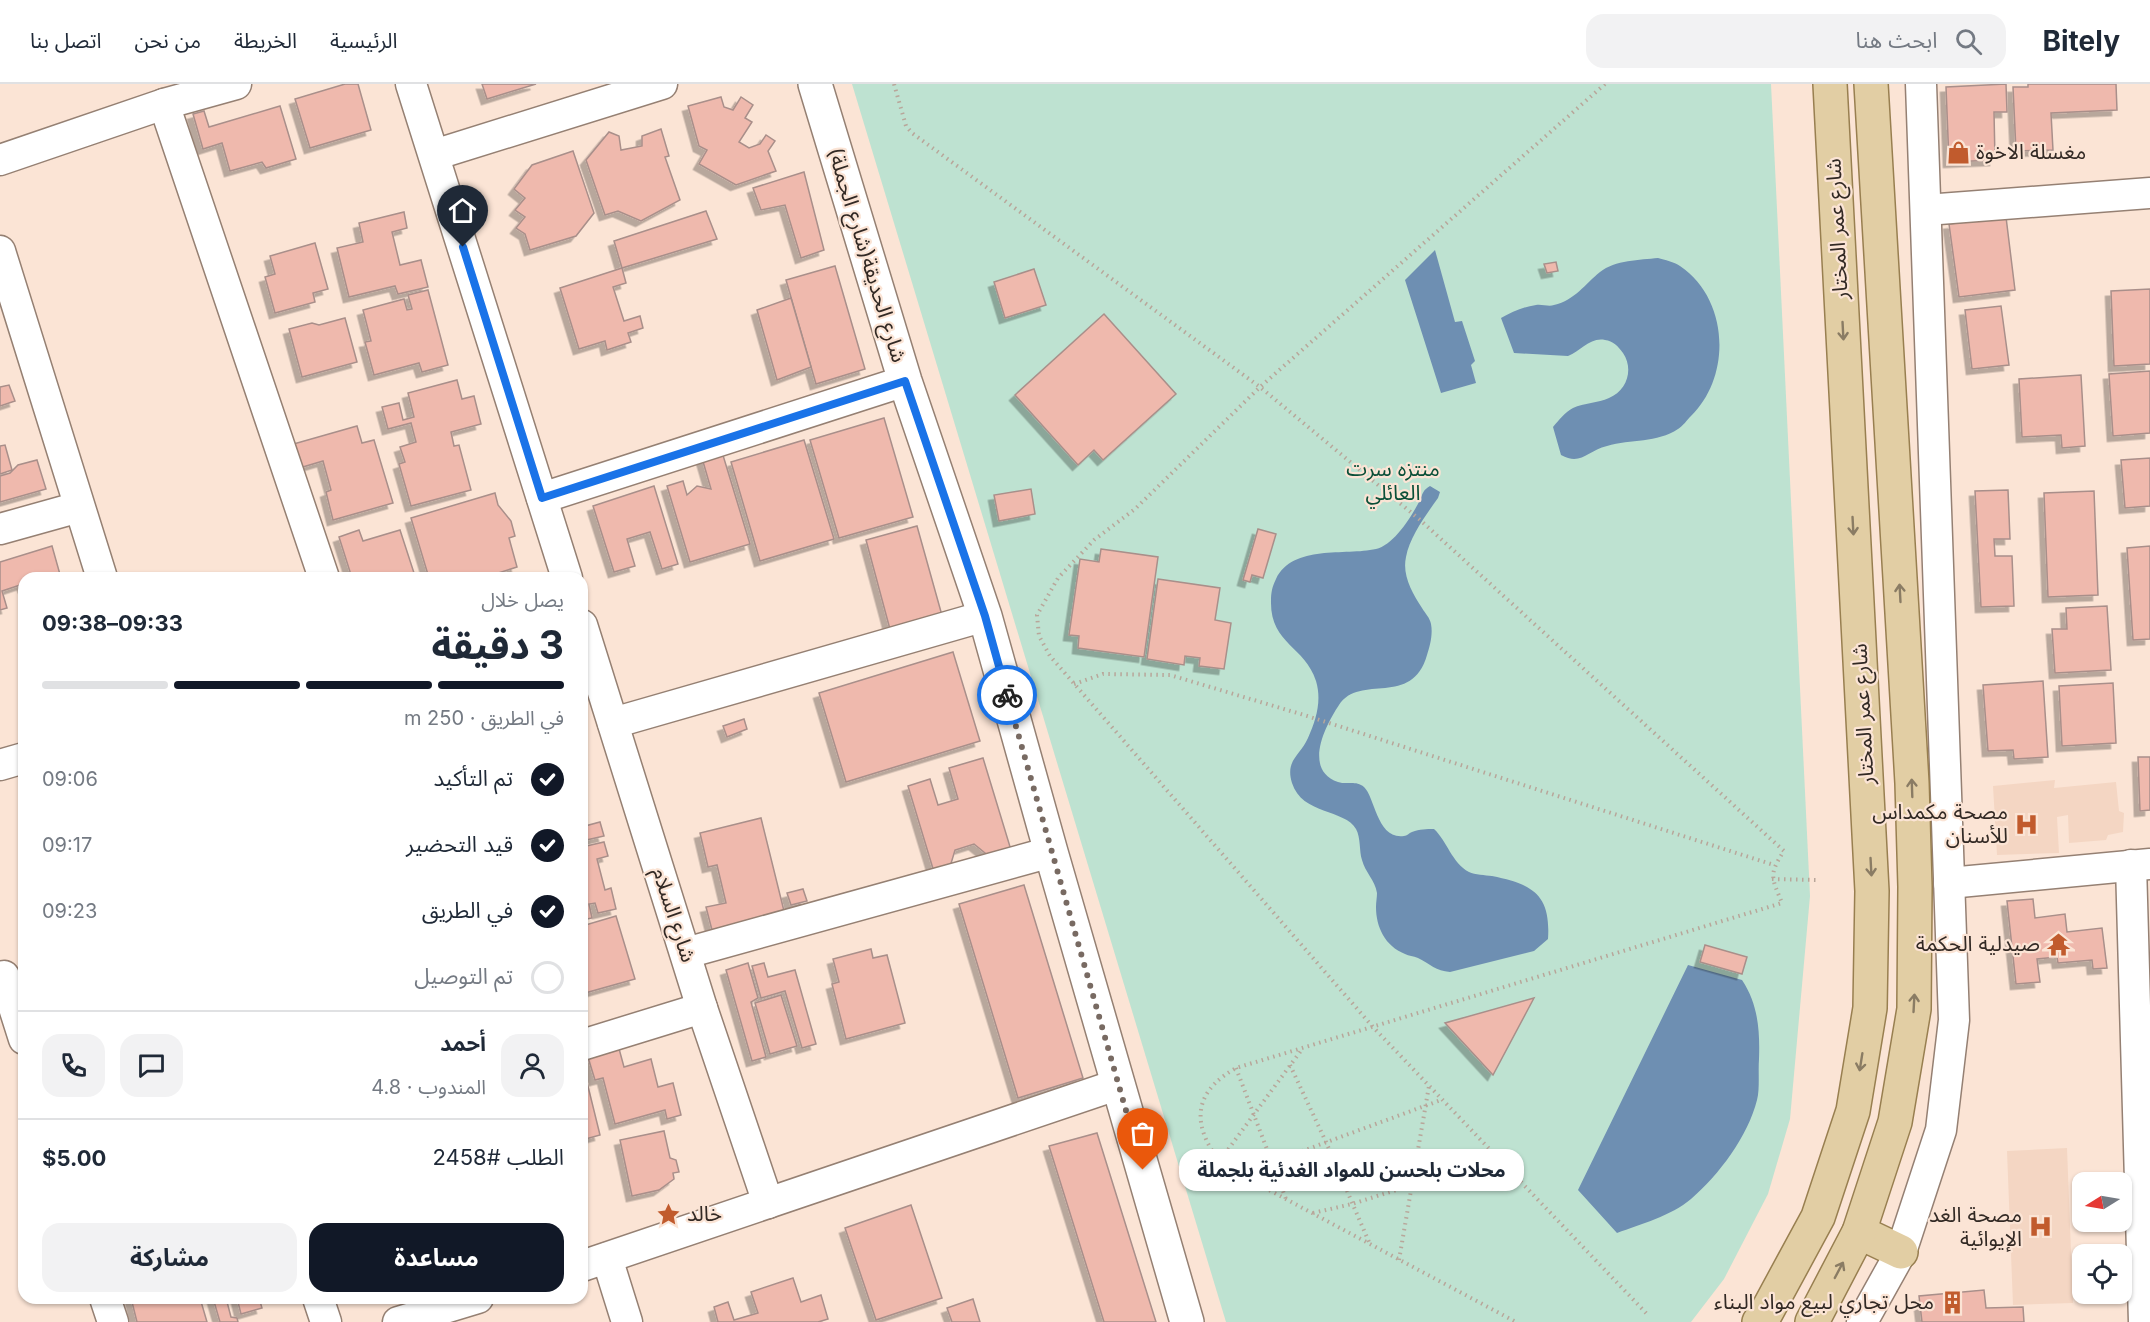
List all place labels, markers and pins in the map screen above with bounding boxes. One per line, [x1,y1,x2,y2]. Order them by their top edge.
shop icon: مغسلة الاخوة [1945,139,1971,165]
place label: مغسلة الاخوة [1976,139,2086,164]
pin [437,185,488,247]
place label: مصحة مكمداس للأسنان [1872,799,2008,848]
hospital icon: مصحة مكمداس للأسنان [2013,811,2039,837]
place label: صيدلية الحكمة [1916,931,2040,956]
temple icon: صيدلية الحكمة [2045,931,2071,957]
pin [1117,1108,1168,1170]
callout: محلات بلحسن للمواد الغدئية بلجملة [1179,1149,1524,1191]
place icon: خالد [656,1201,682,1227]
place label: خالد [687,1201,722,1226]
place label: مصحة الغد الإيوائية [1929,1202,2022,1252]
hospital icon: مصحة الغد الإيوائية [2027,1214,2053,1240]
place label: محل تجاري لبيع مواد البناء [1714,1289,1934,1318]
building icon: محل تجاري لبيع مواد البناء [1939,1289,1965,1315]

